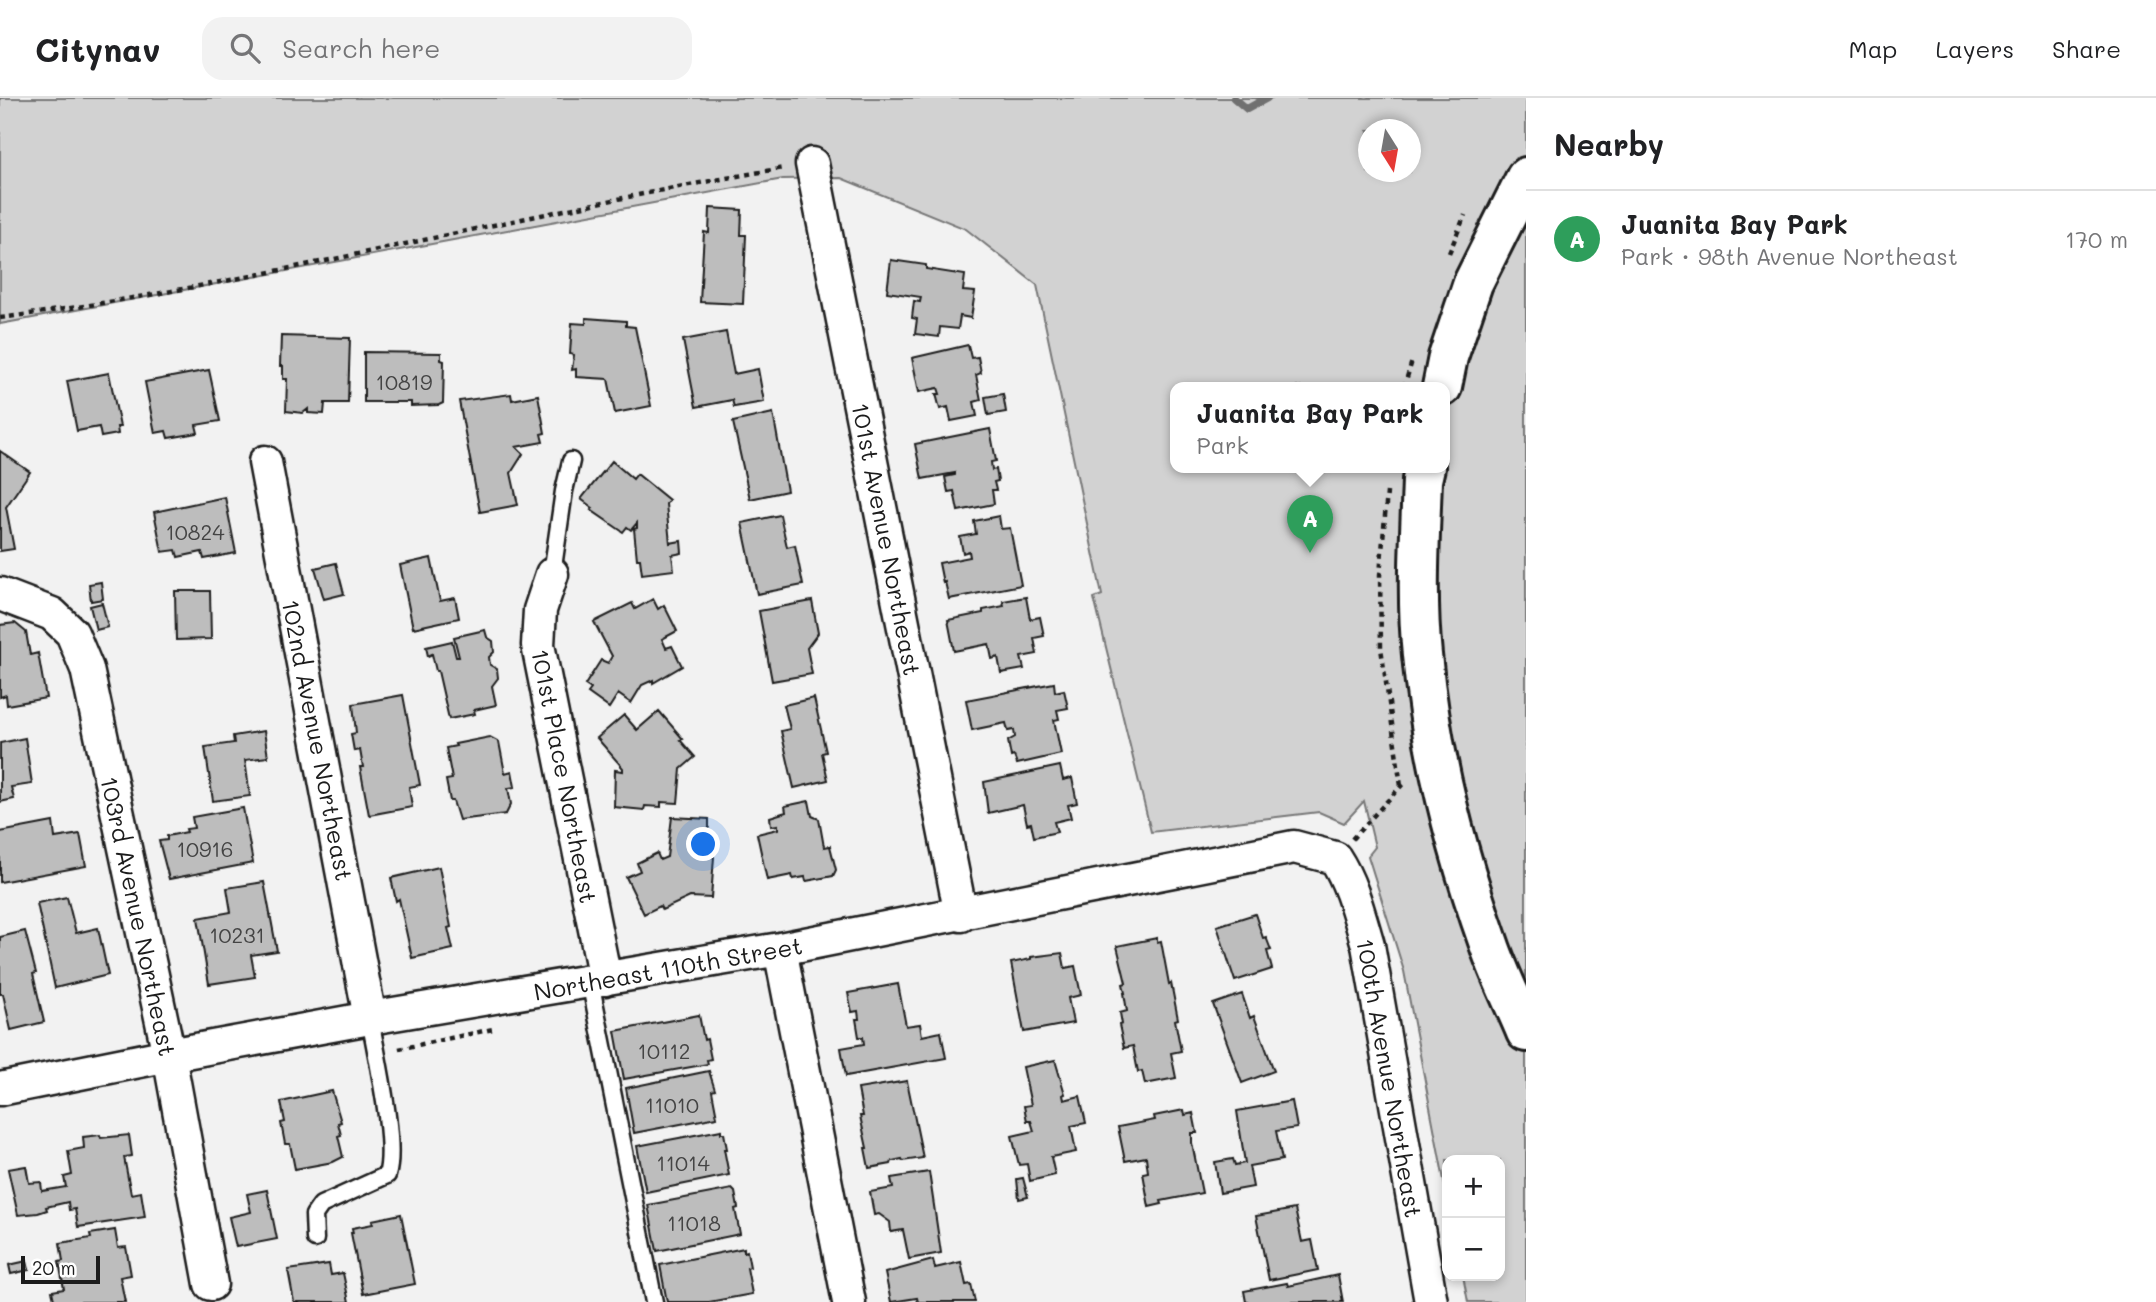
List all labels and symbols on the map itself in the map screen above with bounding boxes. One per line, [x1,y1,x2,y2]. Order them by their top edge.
north arrow [1358,119,1421,182]
house number: 10819 [376,368,432,395]
street label: 101st Avenue Northeast [845,400,929,678]
pin: A [1287,495,1333,553]
house number: 10824 [165,518,225,545]
street label: 102nd Avenue Northeast [276,597,360,883]
street label: 101st Place Northeast [525,646,605,906]
street label: 103rd Avenue Northeast [94,773,184,1059]
your location [686,827,720,861]
house number: 10916 [177,835,233,862]
house number: 10231 [209,921,265,948]
street label: Northeast 110th Street [531,929,805,1007]
street label: 100th Avenue Northeast [1350,936,1430,1220]
house number: 10112 [638,1037,690,1064]
house number: 11010 [645,1091,699,1118]
house number: 11014 [656,1149,710,1176]
house number: 11018 [667,1209,721,1236]
scale bar [21,1253,100,1285]

